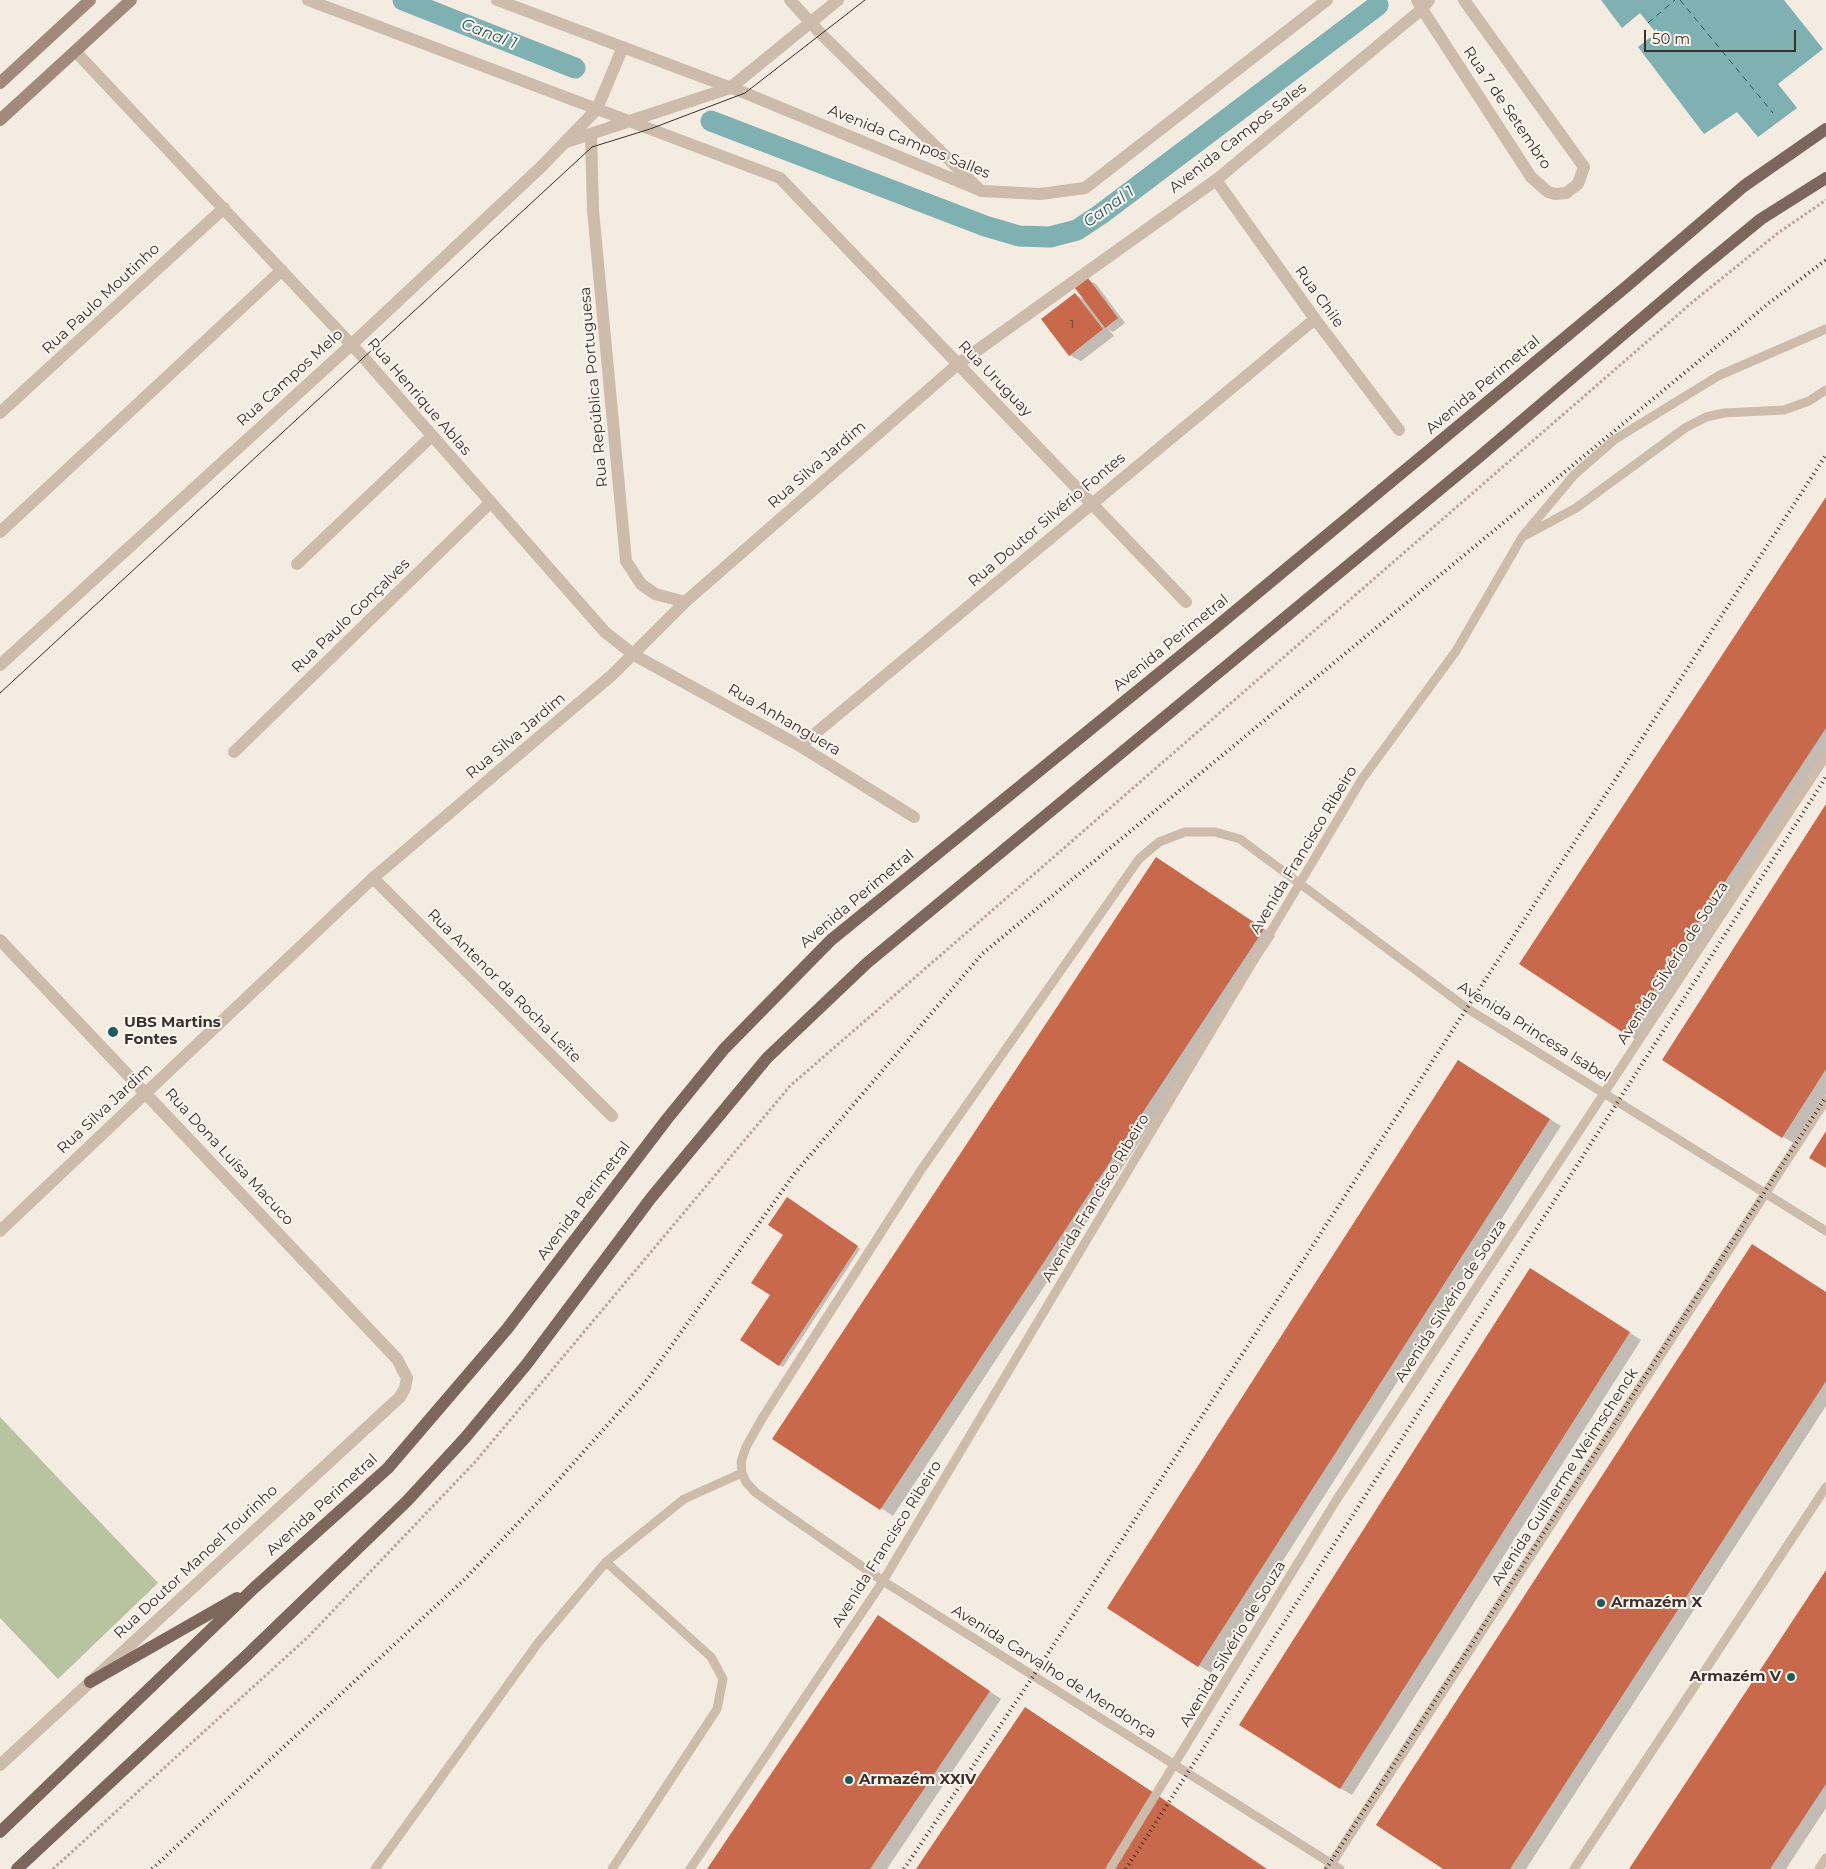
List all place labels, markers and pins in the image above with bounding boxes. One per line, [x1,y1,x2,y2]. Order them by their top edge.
place label: UBS Martins Fontes [124,1014,221,1049]
marker: UBS Martins Fontes [106,1025,120,1039]
place label: Armazém X [1611,1594,1702,1612]
marker: Armazém X [1595,1597,1607,1609]
place label: Armazém V [1689,1668,1781,1686]
marker: Armazém V [1785,1671,1797,1683]
place label: Armazém XXIV [859,1771,976,1789]
marker: Armazém XXIV [843,1774,855,1786]

